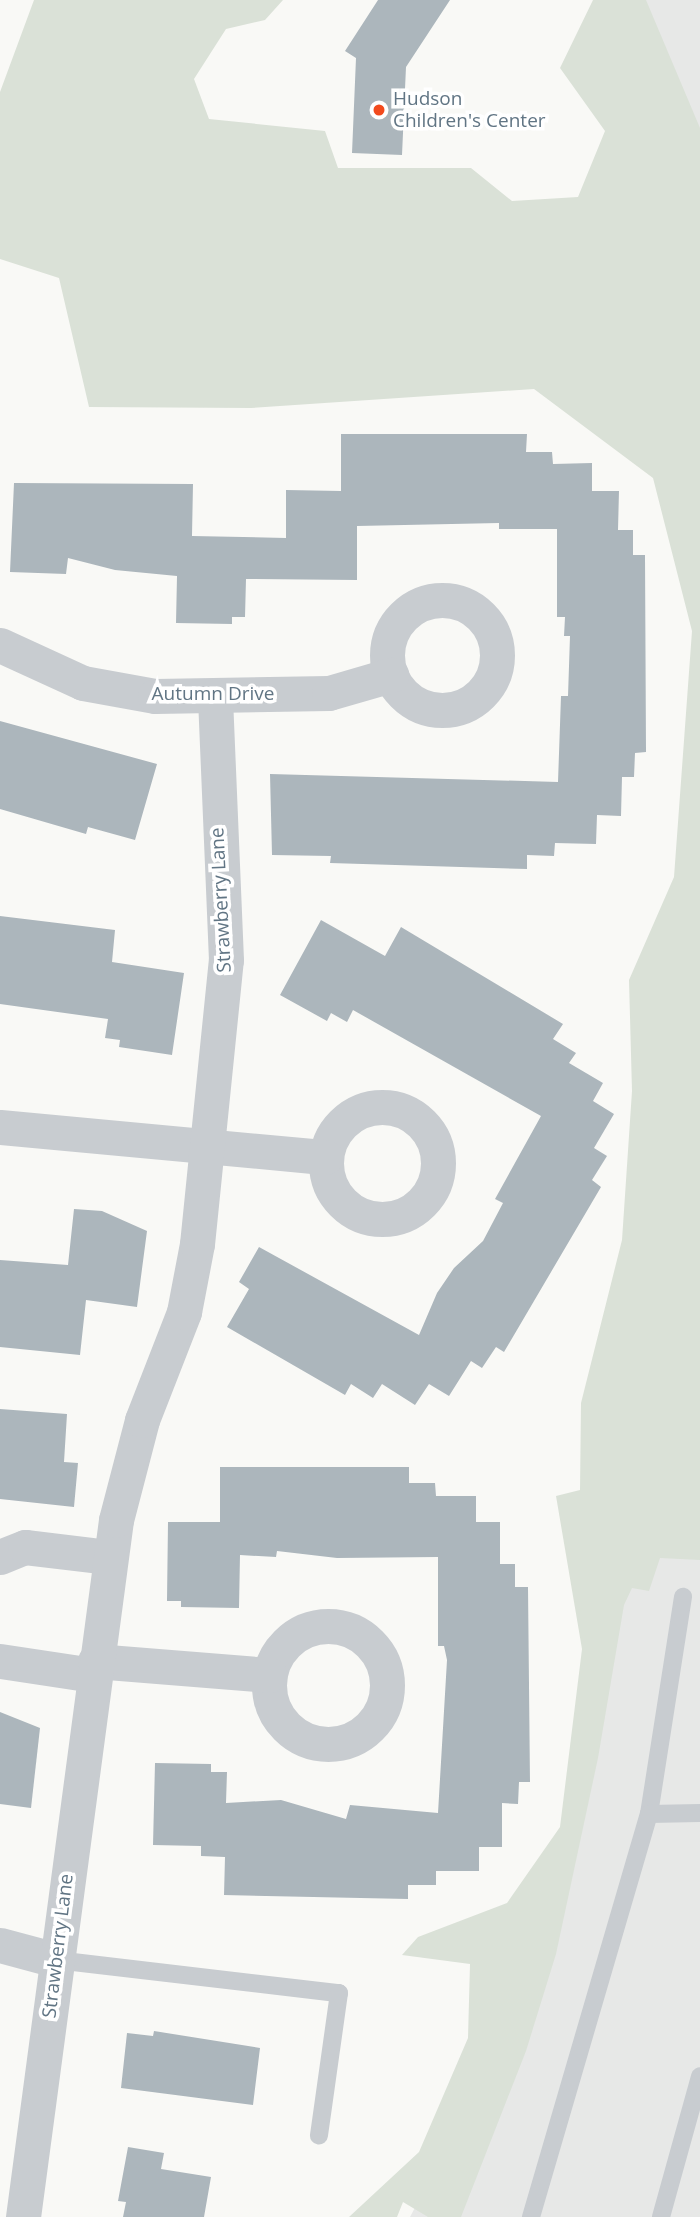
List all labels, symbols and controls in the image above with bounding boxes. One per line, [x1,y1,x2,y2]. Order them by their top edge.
place label: Hudson Children's Center [393,88,546,132]
marker: Hudson Children's Center [371,102,387,118]
street label: Autumn Drive [152,683,274,705]
street label: Strawberry Lane [206,827,236,973]
street label: Strawberry Lane [38,1872,78,2020]

